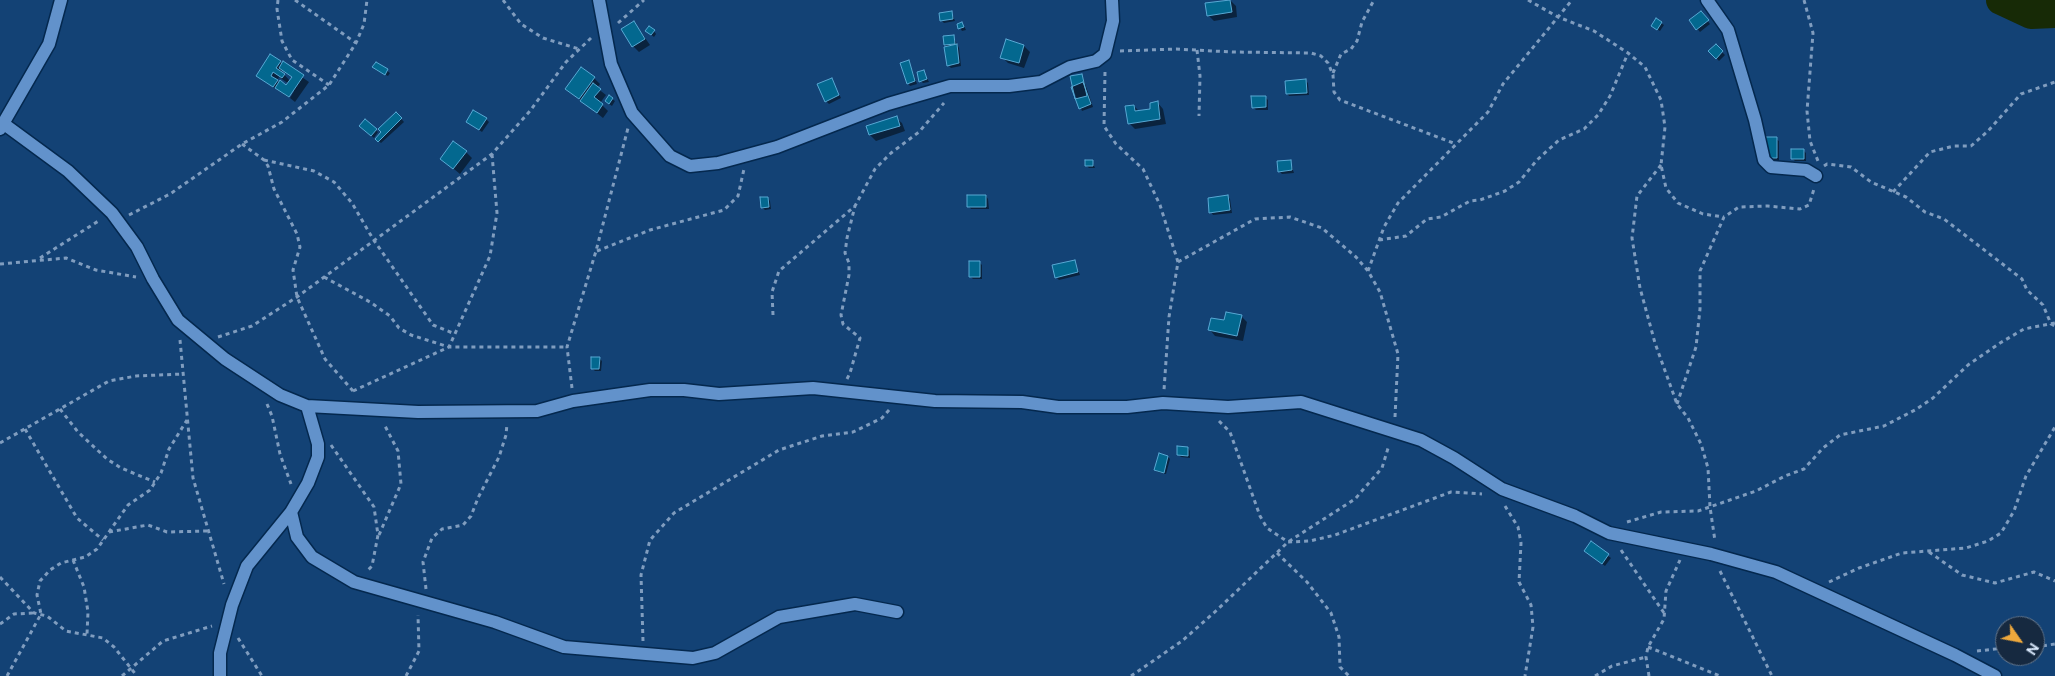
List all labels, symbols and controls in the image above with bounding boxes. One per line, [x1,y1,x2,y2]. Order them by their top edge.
north arrow [1995,616,2045,666]
text: N [2022,640,2042,658]

